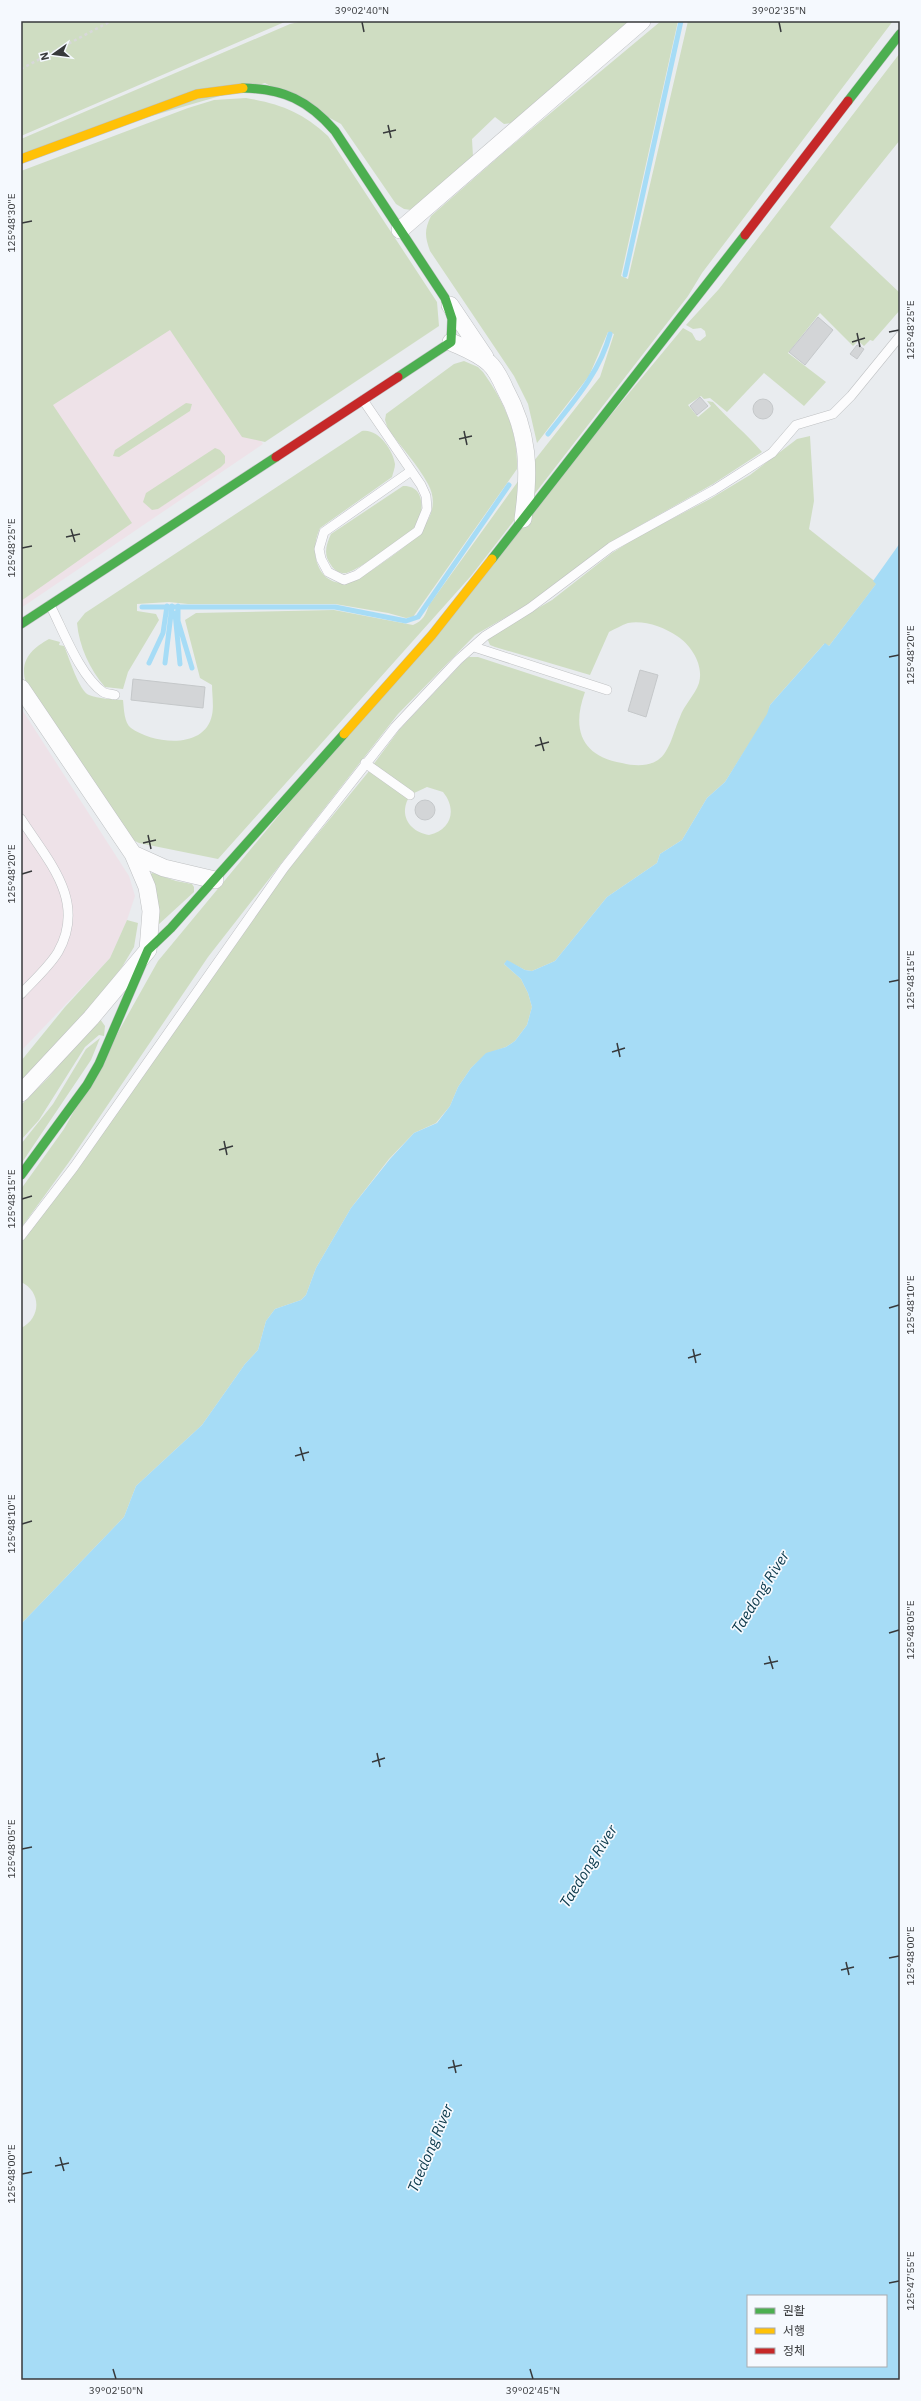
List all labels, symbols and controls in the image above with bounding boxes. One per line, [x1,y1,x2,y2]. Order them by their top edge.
text: 39°02'40"N [335,4,389,17]
text: 39°02'35"N [752,4,806,17]
north arrow [34,34,74,74]
text: N [37,51,52,62]
text: 125°48'30"E [5,193,18,253]
text: 125°48'25"E [904,300,917,360]
text: 125°48'25"E [5,518,18,578]
text: 125°48'20"E [904,625,917,685]
text: 125°48'20"E [5,844,18,904]
text: 125°48'15"E [904,950,917,1010]
text: 125°48'15"E [5,1169,18,1229]
text: 125°48'10"E [904,1275,917,1335]
text: 125°48'10"E [5,1494,18,1554]
water label: Taedong River [727,1547,793,1637]
text: 125°48'05"E [904,1600,917,1660]
text: 125°48'05"E [5,1819,18,1879]
water label: Taedong River [555,1821,621,1911]
text: 125°48'00"E [904,1926,917,1986]
water label: Taedong River [403,2101,457,2195]
text: 125°48'00"E [5,2144,18,2204]
text: 125°47'55"E [904,2251,917,2311]
legend [747,2295,887,2367]
text: 원활 [783,2303,805,2318]
text: 서행 [783,2323,805,2338]
text: 정체 [783,2343,805,2358]
text: 39°02'50"N [89,2384,143,2397]
text: 39°02'45"N [506,2384,560,2397]

